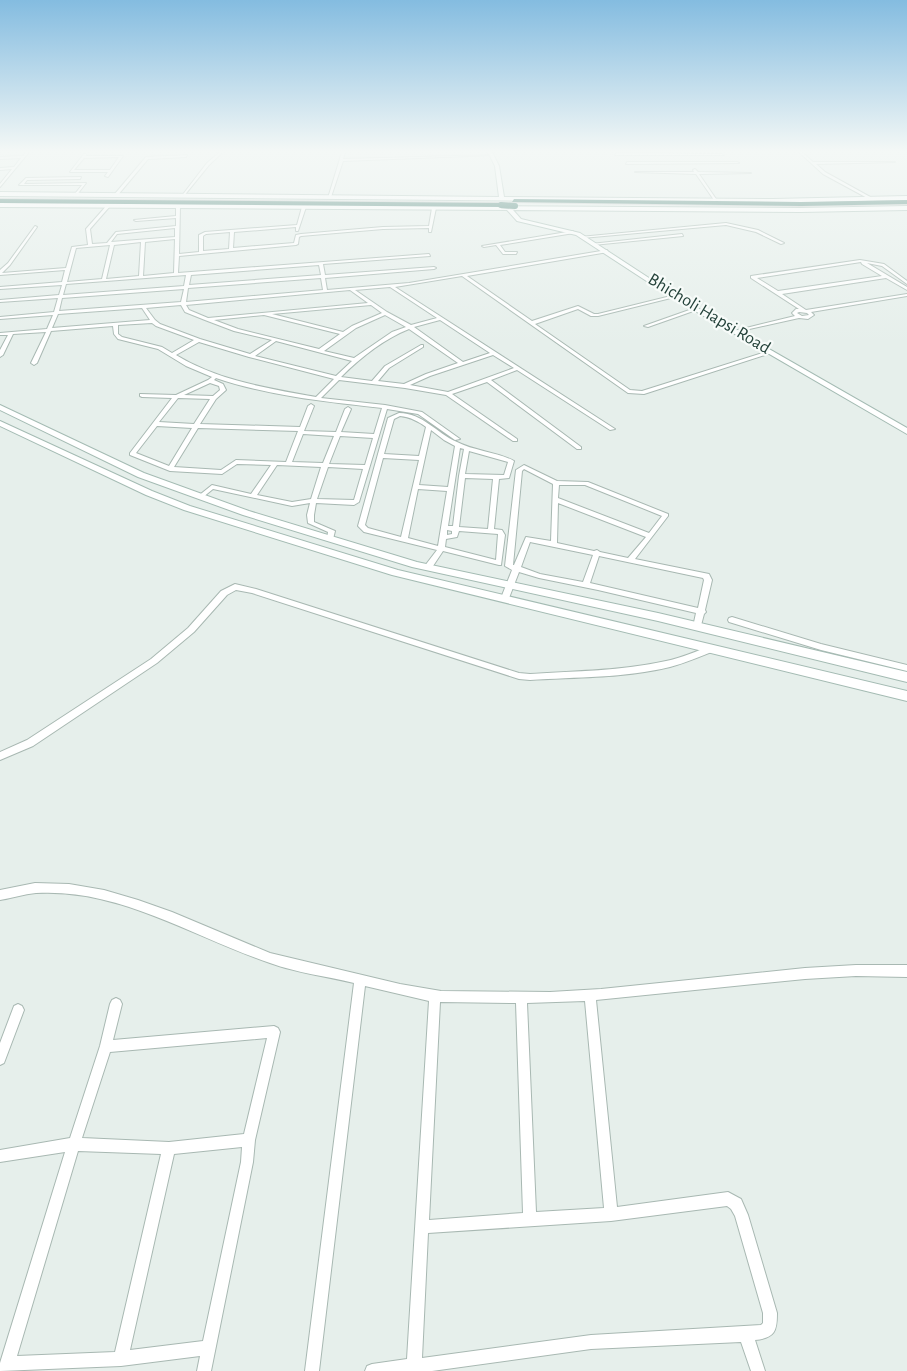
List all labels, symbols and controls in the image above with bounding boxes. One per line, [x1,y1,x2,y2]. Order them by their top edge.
street label: Bhicholi Hapsi Road [645,270,773,358]

